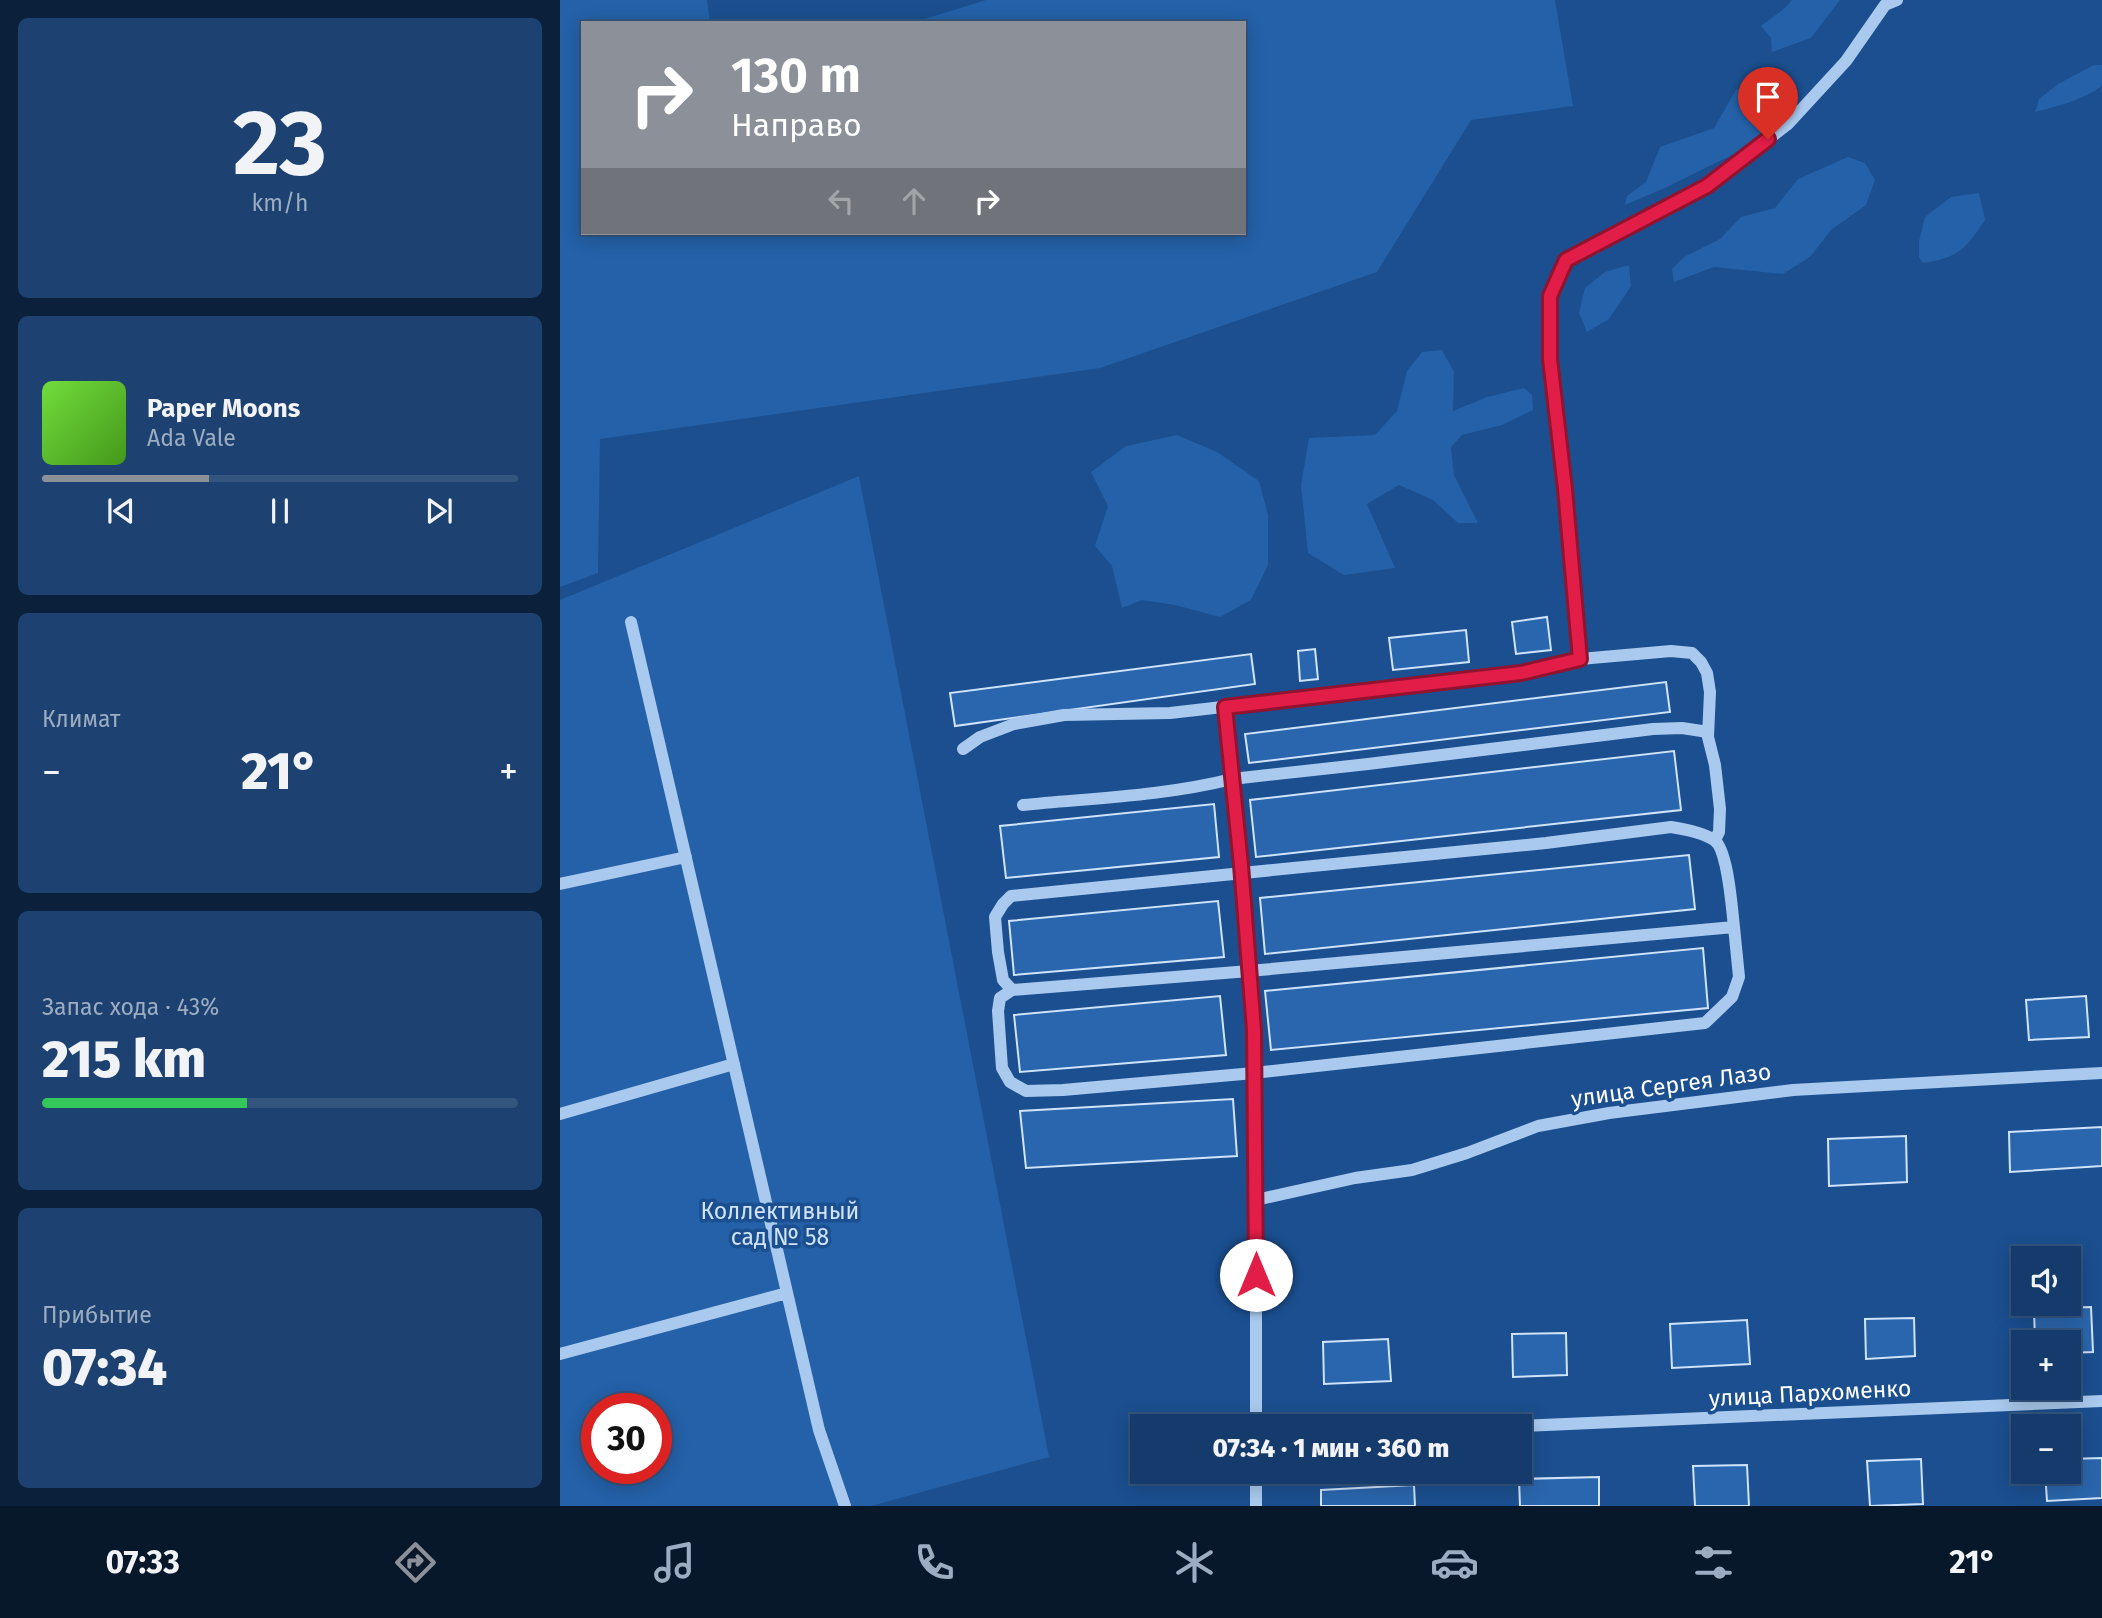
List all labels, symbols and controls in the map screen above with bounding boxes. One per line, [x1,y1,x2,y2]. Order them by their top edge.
text: 130 m [731,46,861,105]
icon: right [616,49,707,140]
pin [1738,67,1798,139]
icon: arrive [1749,78,1787,116]
text: 23 [233,89,327,198]
text: Направо [731,106,862,144]
icon: left [822,182,860,220]
icon: ahead [895,182,933,220]
icon: right [968,182,1006,220]
text: km/h [252,189,308,217]
text: Paper Moons [147,393,300,424]
text: Ada Vale [147,424,236,452]
icon: previous [102,492,140,530]
icon: pause [261,492,299,530]
icon: next [420,492,458,530]
text: Климат [42,705,120,733]
text: 21° [241,740,319,803]
text: − [42,749,61,795]
text: + [499,749,518,795]
text: Запас хода · 43% [42,993,219,1021]
text: 215 km [42,1028,206,1091]
street label: улица Сергея Лазо [1569,1057,1773,1113]
park label: Коллективный сад № 58 [701,1197,859,1251]
position arrow [1219,1238,1293,1312]
map controls [2011,1246,2081,1484]
button: sound [2011,1246,2081,1316]
text: Прибытие [42,1301,152,1329]
button: + [2011,1330,2081,1400]
text: 07:34 [42,1336,167,1399]
street label: улица Пархоменко [1708,1374,1912,1412]
speed limit sign: 30 [581,1393,672,1484]
button: − [2011,1414,2081,1484]
text: 07:34 · 1 мин · 360 m [1213,1433,1449,1464]
icon: directions [391,1538,440,1587]
icon: music [650,1538,699,1587]
icon: phone [910,1538,959,1587]
icon: climate [1170,1538,1219,1587]
icon: car [1430,1538,1479,1587]
icon: filters [1689,1538,1738,1587]
text: 07:33 [105,1543,180,1581]
text: 21° [1949,1543,1997,1581]

